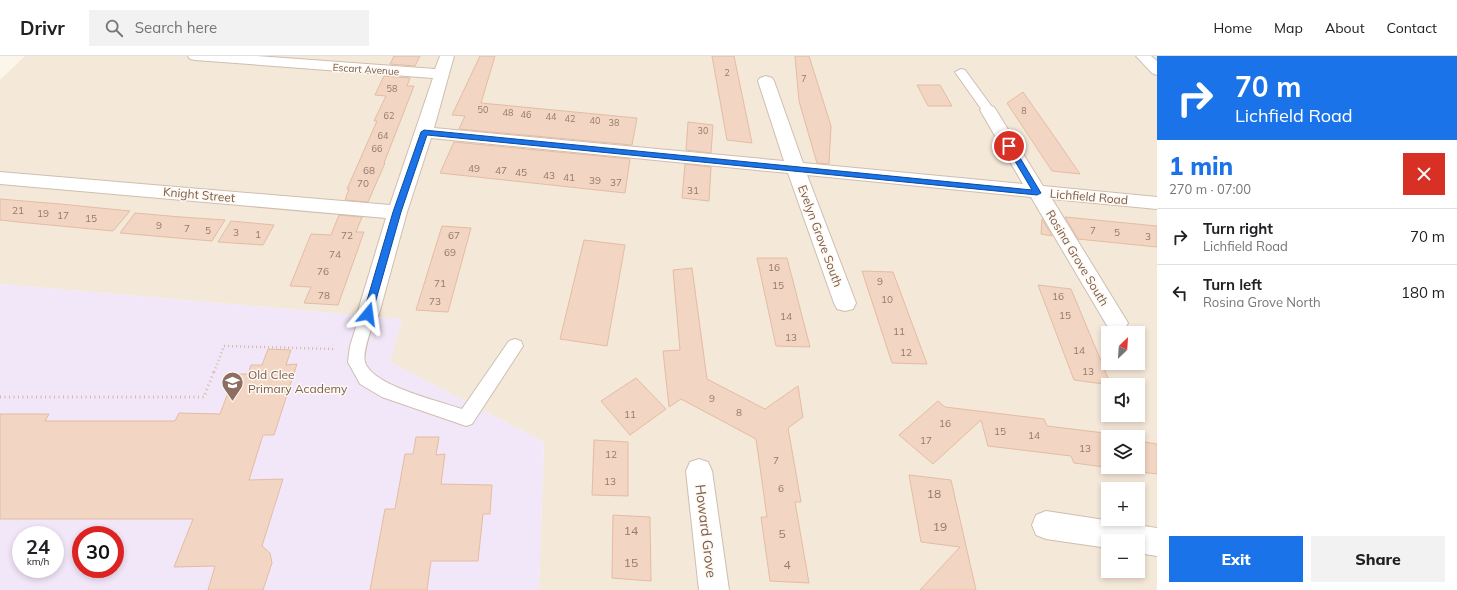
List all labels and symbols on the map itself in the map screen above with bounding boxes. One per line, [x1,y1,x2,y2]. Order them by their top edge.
street label: Escart Avenue [332,61,400,78]
house number: 2 [724,67,730,78]
house number: 7 [801,73,807,84]
house number: 58 [387,83,397,94]
house number: 50 [478,104,488,115]
house number: 8 [1021,105,1027,116]
house number: 48 [503,107,513,118]
house number: 46 [521,109,531,120]
house number: 62 [384,110,394,121]
house number: 44 [546,111,557,122]
house number: 42 [565,113,575,124]
house number: 40 [590,115,600,126]
house number: 38 [609,117,619,128]
house number: 30 [698,125,708,136]
pin [992,129,1026,163]
house number: 64 [378,130,389,141]
house number: 66 [372,143,382,154]
house number: 49 [468,162,480,175]
house number: 68 [363,164,375,177]
house number: 47 [495,164,507,177]
house number: 45 [515,166,527,179]
house number: 43 [543,169,555,182]
house number: 41 [563,171,575,184]
house number: 39 [589,174,601,187]
house number: 37 [610,176,622,189]
house number: 70 [357,177,369,190]
street label: Evelyn Grove South [795,183,846,289]
street label: Knight Street [162,184,236,205]
house number: 31 [687,184,699,197]
street label: Lichfield Road [1049,186,1129,207]
house number: 21 [12,204,24,217]
house number: 19 [37,207,49,220]
street label: Rosina Grove South [1043,207,1112,309]
house number: 17 [57,209,69,222]
house number: 15 [85,212,97,225]
house number: 9 [156,219,162,232]
house number: 7 [184,222,190,235]
house number: 5 [205,224,211,237]
house number: 7 [1090,224,1096,237]
house number: 3 [233,226,239,239]
house number: 5 [1114,226,1120,239]
house number: 1 [255,228,261,241]
house number: 72 [341,229,353,242]
house number: 67 [448,229,460,242]
house number: 3 [1145,230,1151,243]
house number: 69 [444,246,456,259]
house number: 74 [329,248,341,261]
house number: 16 [768,261,780,274]
house number: 76 [317,265,329,278]
house number: 9 [877,275,883,288]
house number: 71 [434,277,446,290]
house number: 15 [772,279,784,292]
house number: 78 [318,289,330,302]
house number: 16 [1052,290,1064,303]
position arrow [347,293,389,335]
house number: 10 [881,293,893,306]
house number: 73 [429,295,441,308]
house number: 15 [1059,309,1071,322]
house number: 14 [780,310,792,323]
house number: 11 [893,325,905,338]
north arrow [1101,326,1145,370]
house number: 13 [785,331,797,344]
house number: 14 [1073,344,1085,357]
house number: 12 [900,346,912,359]
house number: 13 [1082,365,1094,378]
place label: Old Clee Primary Academy [248,367,348,396]
school or university icon: Old Clee Primary Academy [220,369,246,402]
house number: 9 [709,392,715,405]
house number: 8 [736,406,742,419]
house number: 11 [624,408,636,421]
house number: 16 [939,417,951,430]
house number: 15 [994,425,1006,438]
house number: 14 [1028,429,1040,442]
house number: 17 [920,434,932,447]
house number: 13 [1079,442,1091,455]
house number: 12 [605,448,617,461]
house number: 7 [773,454,779,467]
house number: 13 [604,475,616,488]
house number: 6 [778,482,784,495]
street label: Howard Grove [691,483,721,579]
house number: 18 [927,486,941,501]
house number: 19 [933,519,947,534]
house number: 14 [624,523,638,538]
speed limit sign: 30 [72,526,124,578]
house number: 5 [778,526,786,541]
house number: 15 [624,555,638,570]
house number: 4 [783,557,791,572]

